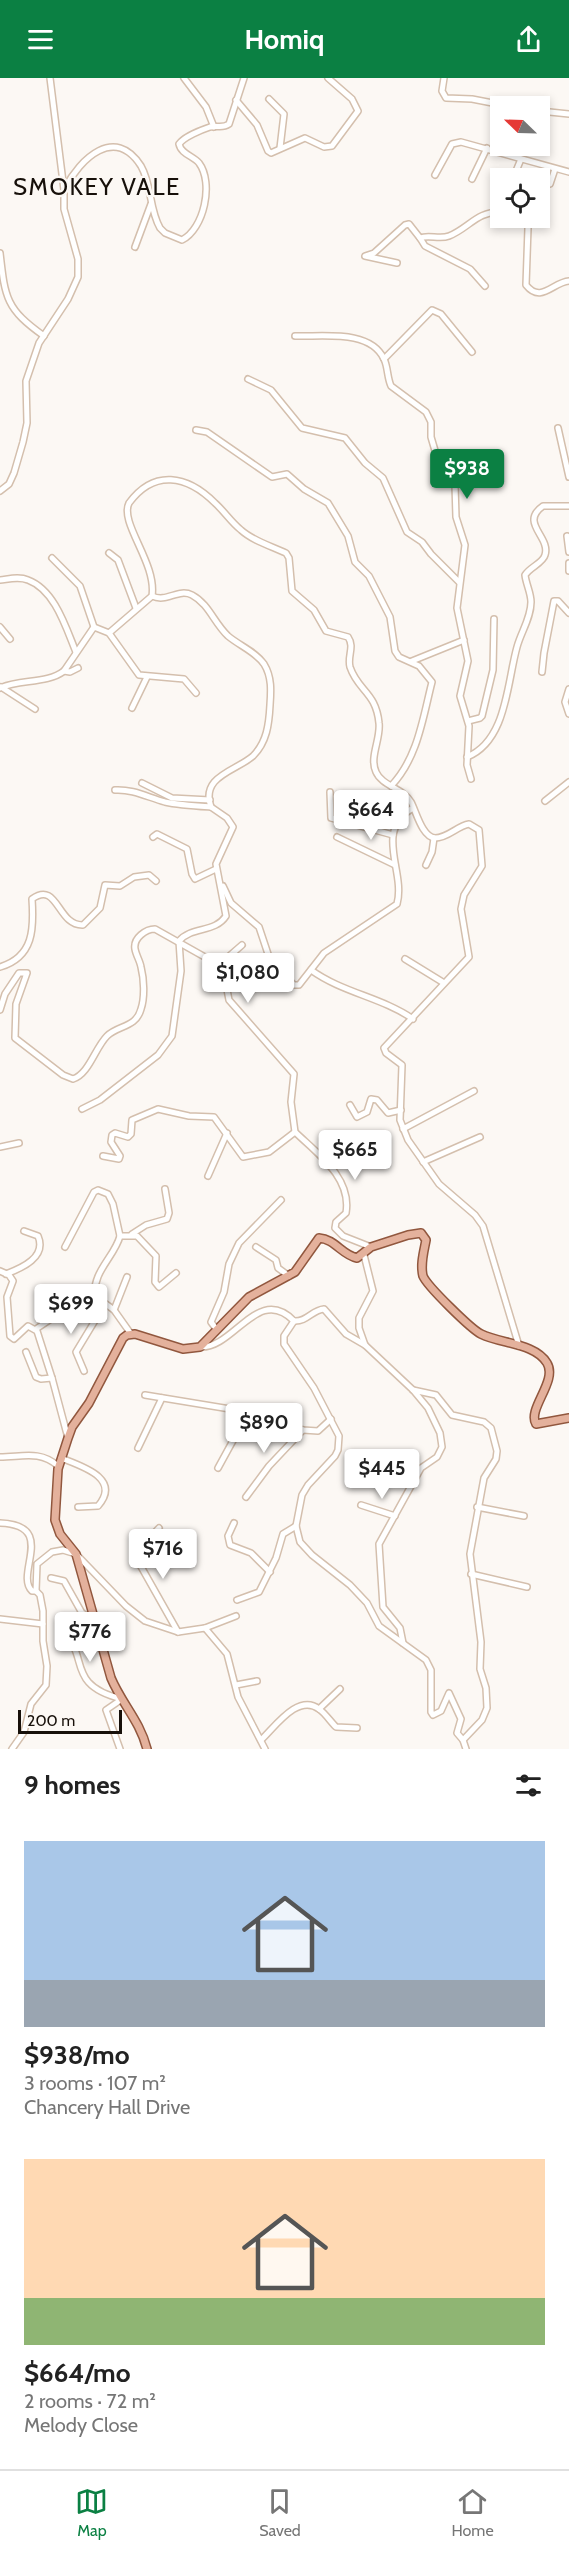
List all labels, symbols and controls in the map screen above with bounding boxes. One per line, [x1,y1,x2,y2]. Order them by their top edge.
icon: menu [24,23,57,56]
text: Homiq [244,23,325,56]
icon: share [512,23,545,56]
north arrow [490,96,550,156]
map controls [490,96,550,228]
button: locate [490,168,550,228]
district label: SMOKEY VALE [13,172,181,201]
pin: $938 [431,449,503,500]
text: $938 [444,456,490,480]
pin: $664 [335,790,407,841]
text: $664 [348,797,394,821]
pin: $1,080 [199,953,297,1004]
text: $1,080 [216,960,280,984]
pin: $665 [319,1130,391,1181]
text: $665 [333,1137,377,1161]
pin: $699 [35,1284,107,1335]
text: $699 [48,1291,94,1315]
pin: $890 [228,1403,300,1454]
text: $890 [239,1410,289,1434]
pin: $445 [346,1449,418,1500]
text: $445 [358,1456,406,1480]
pin: $716 [127,1529,199,1580]
text: $716 [143,1536,183,1560]
pin: $776 [54,1612,126,1663]
text: $776 [69,1619,111,1643]
scale bar [18,1707,122,1734]
text: 200 m [27,1711,75,1730]
text: 9 homes [24,1769,121,1801]
icon: filters [512,1769,545,1802]
icon: home [231,1880,339,1988]
text: $938/mo [24,2039,129,2071]
text: 3 rooms · 107 m² [24,2071,166,2095]
text: Chancery Hall Drive [24,2095,190,2119]
icon: home [231,2198,339,2306]
text: $664/mo [24,2357,131,2389]
text: 2 rooms · 72 m² [24,2389,156,2413]
text: Melody Close [24,2413,138,2437]
tab: Map [75,2485,108,2540]
tab: Saved [259,2485,301,2540]
tab: Home [452,2485,494,2540]

